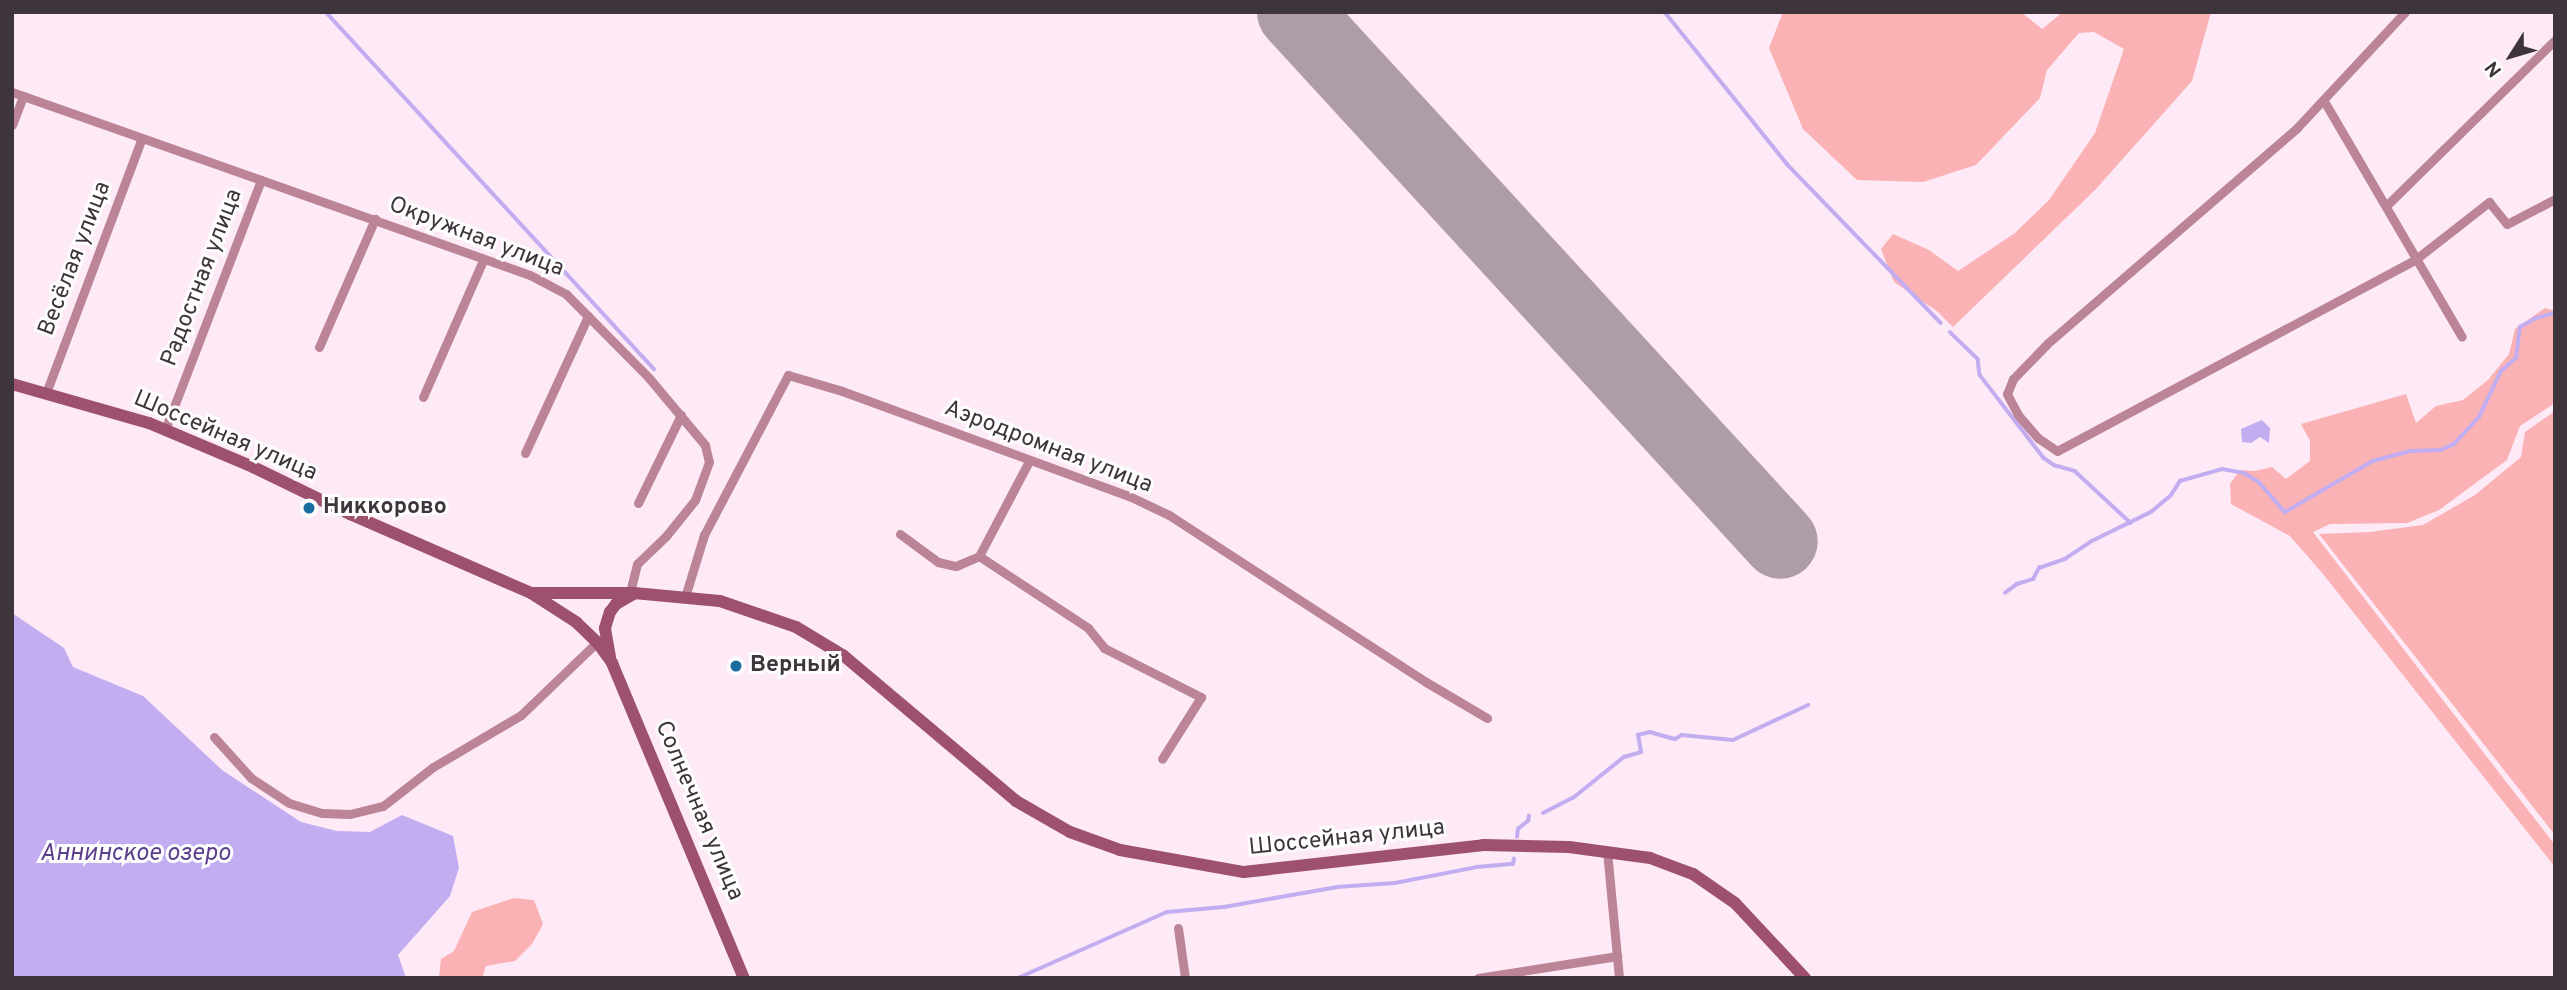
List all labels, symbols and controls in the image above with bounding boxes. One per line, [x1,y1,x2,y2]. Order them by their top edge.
north arrow [2476,21,2546,91]
text: N [2481,56,2508,81]
street label: Весёлая улица [34,178,118,340]
street label: Радостная улица [157,186,249,370]
street label: Окружная улица [384,192,568,284]
street label: Шоссейная улица [129,386,321,488]
street label: Аэродромная улица [940,396,1156,500]
place label: Никкорово [323,494,447,522]
marker: Никкорово [301,500,317,516]
place label: Верный [750,652,841,680]
marker: Верный [728,658,744,674]
street label: Солнечная улица [648,717,748,905]
street label: Шоссейная улица [1248,815,1446,863]
water label: Аннинское озеро [40,841,230,869]

